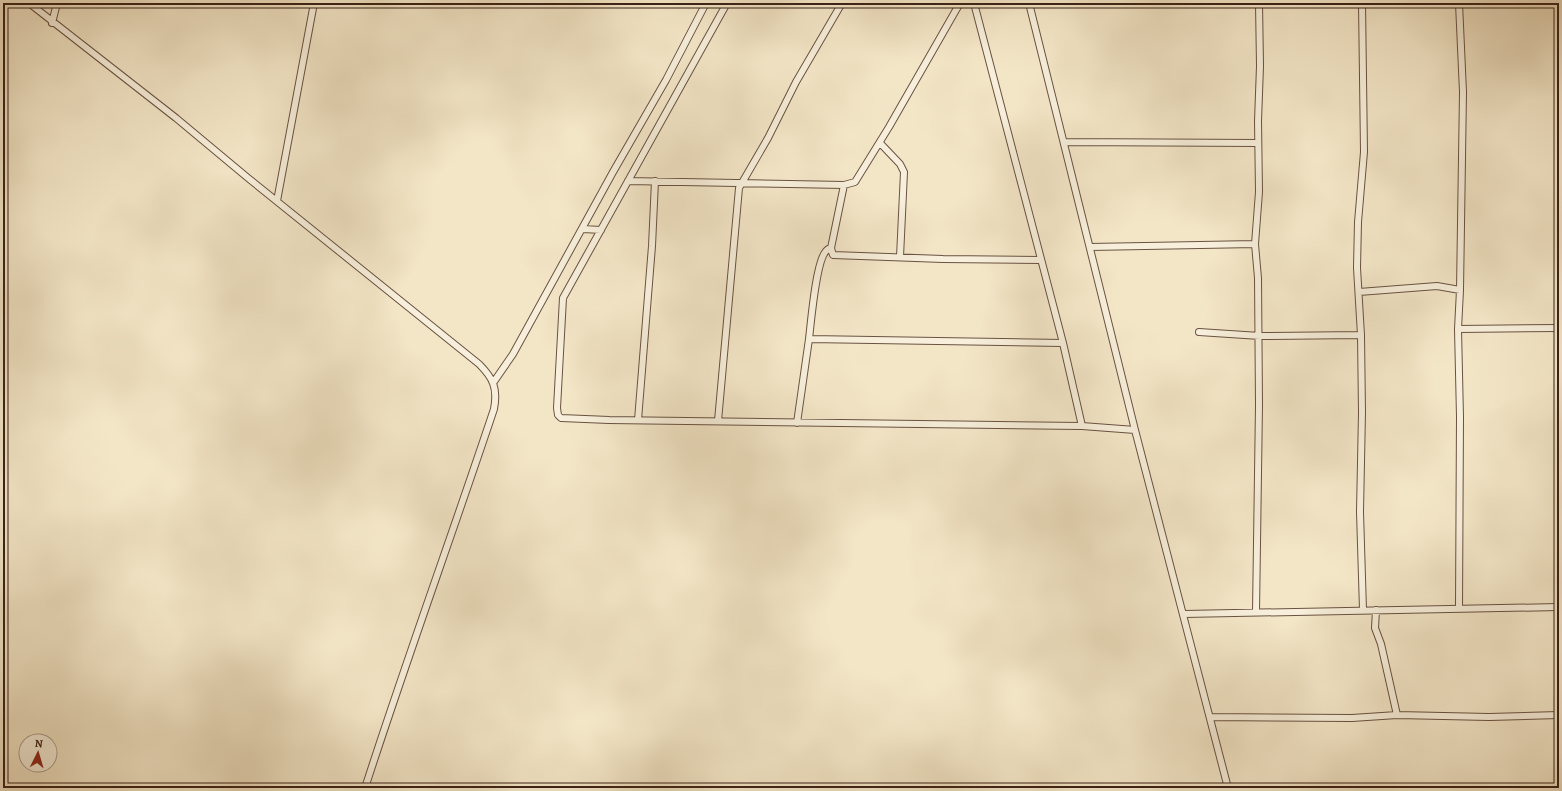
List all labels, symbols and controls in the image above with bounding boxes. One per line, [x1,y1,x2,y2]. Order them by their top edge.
north arrow [18,733,58,773]
text: N [34,736,43,751]

